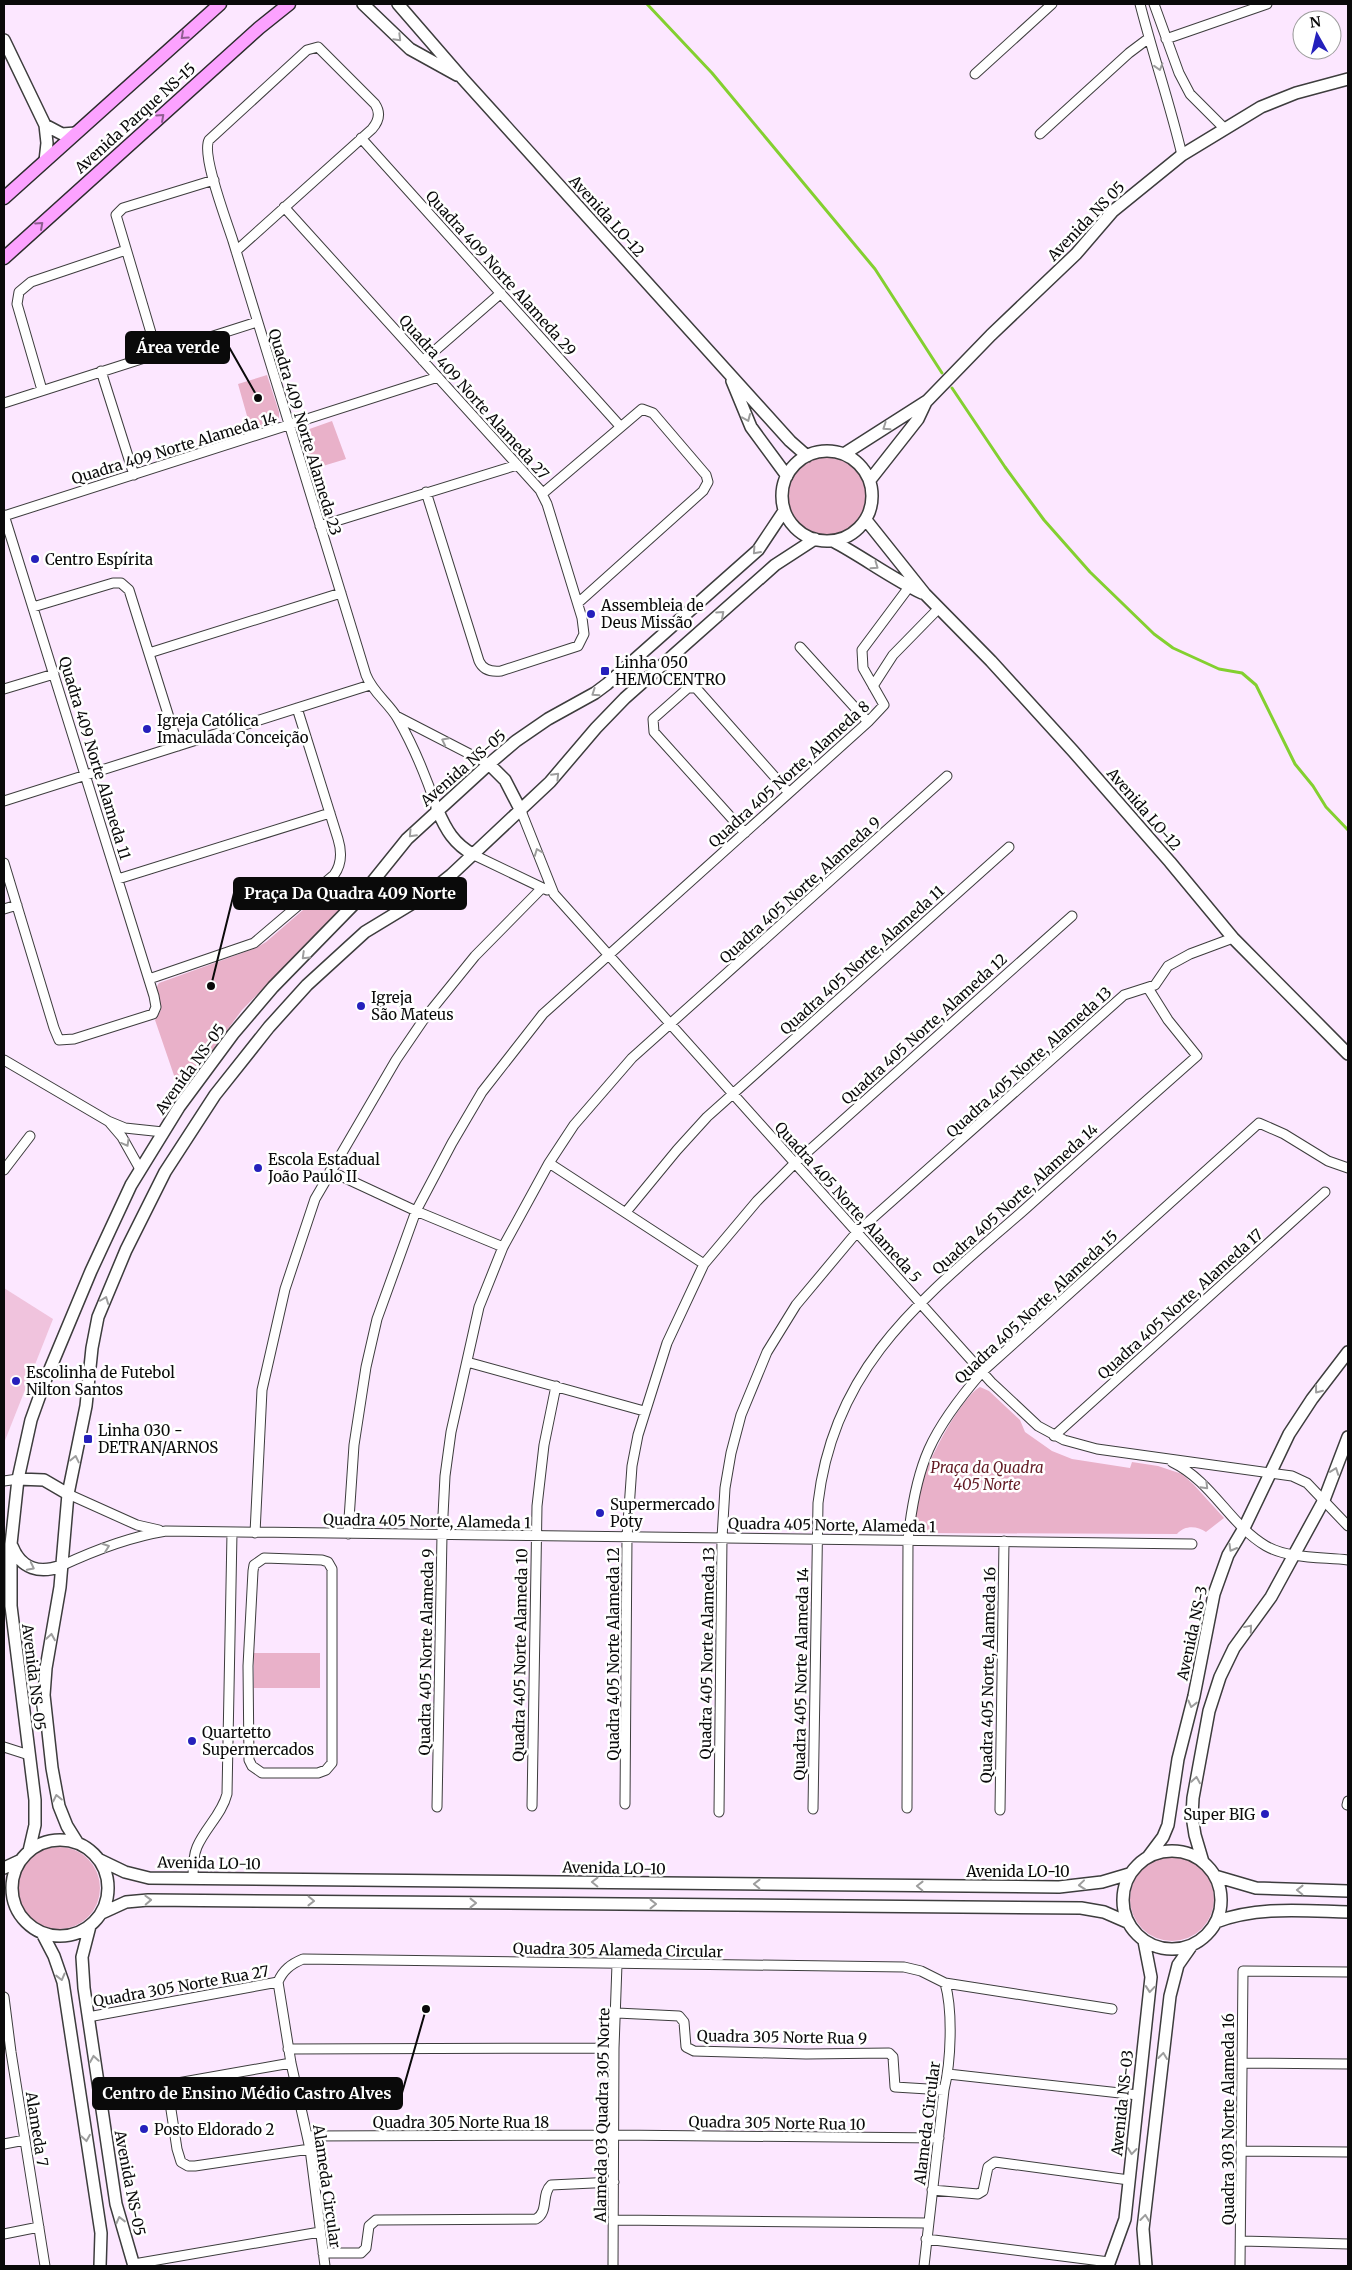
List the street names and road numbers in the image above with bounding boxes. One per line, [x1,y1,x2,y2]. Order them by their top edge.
street label: Avenida Parque NS-15 [70,59,199,178]
street label: Avenida LO-12 [565,171,649,261]
street label: Avenida NS 05 [1043,177,1129,265]
street label: Quadra 409 Norte Alameda 29 [422,186,580,360]
street label: Quadra 409 Norte Alameda 27 [395,311,553,484]
street label: Quadra 409 Norte Alameda 23 [264,326,346,538]
street label: Quadra 409 Norte Alameda 14 [69,408,279,488]
street label: Quadra 409 Norte Alameda 11 [55,654,135,862]
street label: Quadra 405 Norte, Alameda 8 [705,697,873,851]
street label: Avenida NS-05 [416,726,510,811]
street label: Avenida LO-12 [1102,763,1185,854]
street label: Quadra 405 Norte, Alameda 9 [716,813,884,967]
street label: Quadra 405 Norte, Alameda 11 [776,881,948,1039]
street label: Quadra 405 Norte, Alameda 12 [837,949,1011,1109]
street label: Quadra 405 Norte, Alameda 13 [942,983,1116,1141]
street label: Avenida NS-05 [150,1020,229,1119]
street label: Quadra 405 Norte, Alameda 5 [771,1118,925,1286]
street label: Quadra 405 Norte, Alameda 14 [928,1120,1102,1278]
street label: Quadra 405 Norte, Alameda 17 [1093,1224,1267,1383]
street label: Quadra 405 Norte, Alameda 15 [950,1226,1122,1388]
street label: Quadra 405 Norte, Alameda 1 [323,1510,531,1532]
street label: Quadra 405 Norte, Alameda 1 [728,1514,936,1536]
street label: Quadra 405 Norte Alameda 12 [604,1547,623,1761]
street label: Quadra 405 Norte Alameda 13 [696,1547,718,1759]
street label: Quadra 405 Norte Alameda 9 [415,1548,437,1756]
street label: Quadra 405 Norte Alameda 10 [509,1548,531,1762]
street label: Quadra 405 Norte Alameda 14 [790,1567,812,1781]
street label: Quadra 405 Norte, Alameda 16 [977,1567,999,1783]
street label: Avenida NS-3 [1172,1584,1211,1683]
street label: Avenida NS-05 [18,1622,50,1731]
street label: Avenida LO-10 [156,1853,261,1873]
street label: Avenida LO-10 [561,1858,666,1878]
street label: Avenida LO-10 [965,1862,1070,1881]
street label: Quadra 305 Alameda Circular [513,1939,724,1961]
street label: Quadra 305 Norte Rua 27 [92,1961,271,2011]
street label: Alameda 03 Quadra 305 Norte [591,2007,613,2223]
street label: Quadra 303 Norte Alameda 16 [1219,2013,1238,2225]
street label: Quadra 305 Norte Rua 9 [697,2026,867,2048]
street label: Avenida NS-03 [1107,2049,1137,2158]
street label: Alameda Circular [910,2060,944,2187]
street label: Alameda 7 [22,2089,52,2168]
street label: Quadra 305 Norte Rua 10 [688,2112,866,2134]
street label: Quadra 305 Norte Rua 18 [373,2113,549,2132]
street label: Alameda Circular [309,2122,345,2249]
street label: Avenida NS-05 [110,2128,150,2237]

